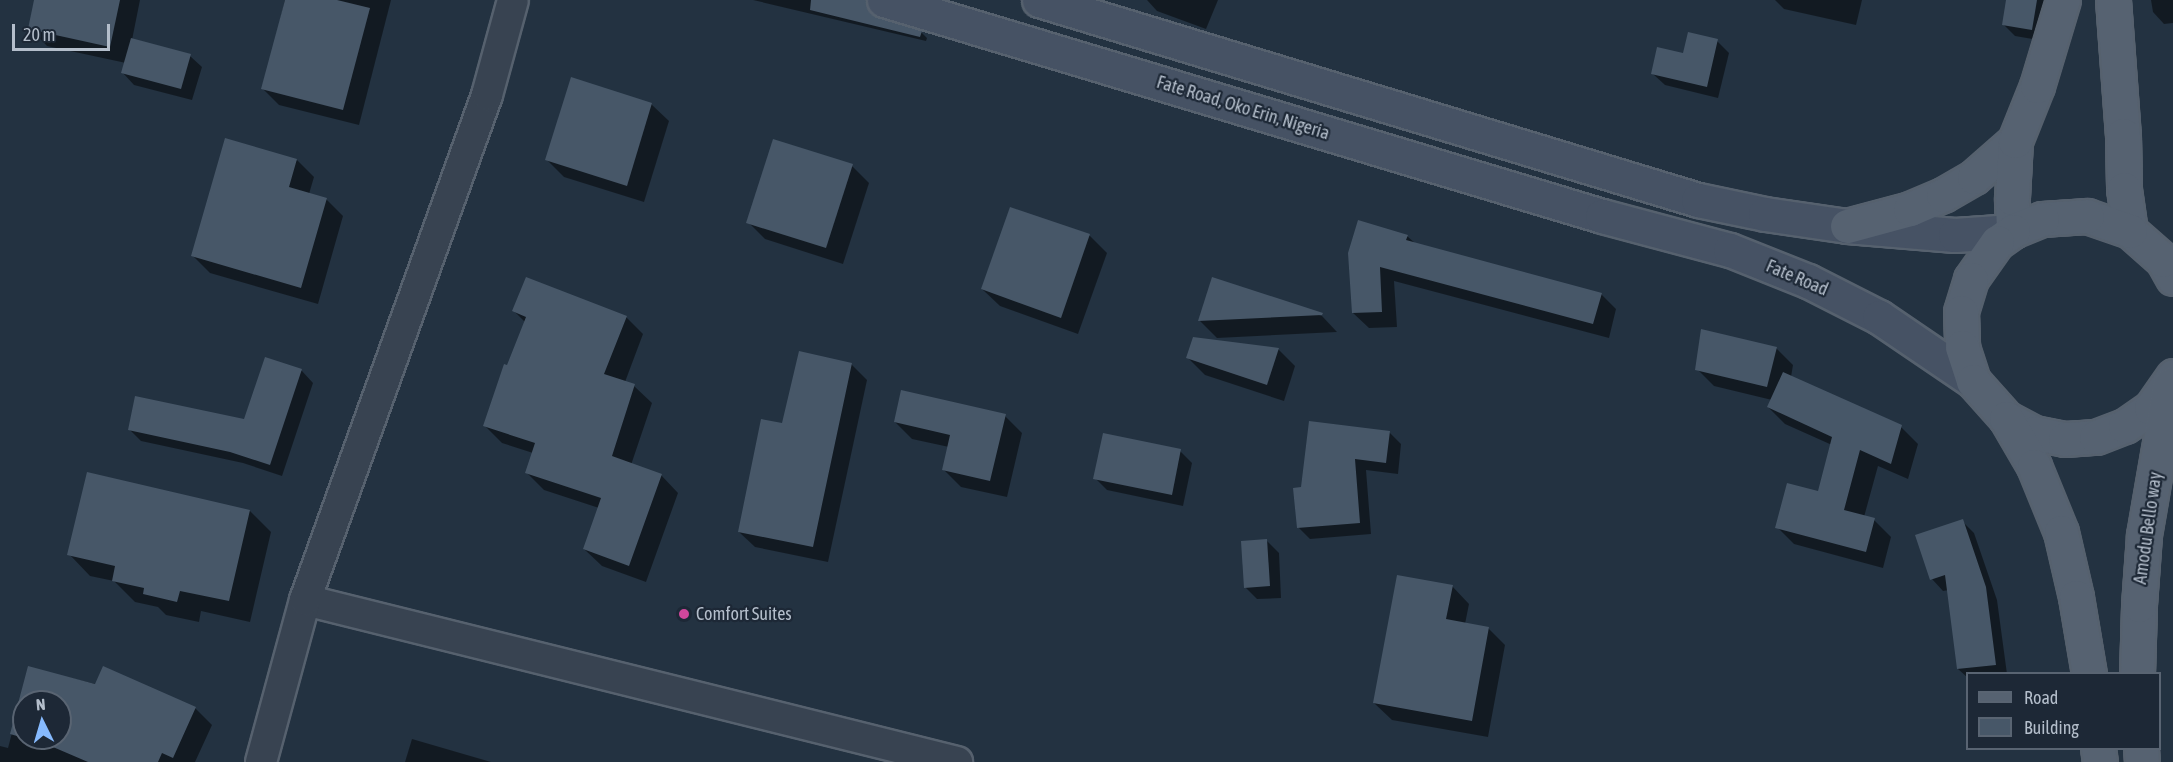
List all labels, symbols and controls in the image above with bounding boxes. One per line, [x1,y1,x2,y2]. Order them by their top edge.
scale bar [15,12,112,50]
text: 20 m [23,24,55,45]
street label: Fate Road, Oko Erin, Nigeria [1154,71,1332,145]
street label: Fate Road [1763,255,1831,301]
street label: Amodu Bello way [2129,470,2167,586]
place label: Comfort Suites [696,603,792,625]
marker: Comfort Suites [677,607,691,621]
legend [1966,672,2161,750]
text: Road [2024,687,2058,708]
north arrow [12,690,72,750]
text: N [35,695,46,713]
text: Building [2024,717,2079,738]

